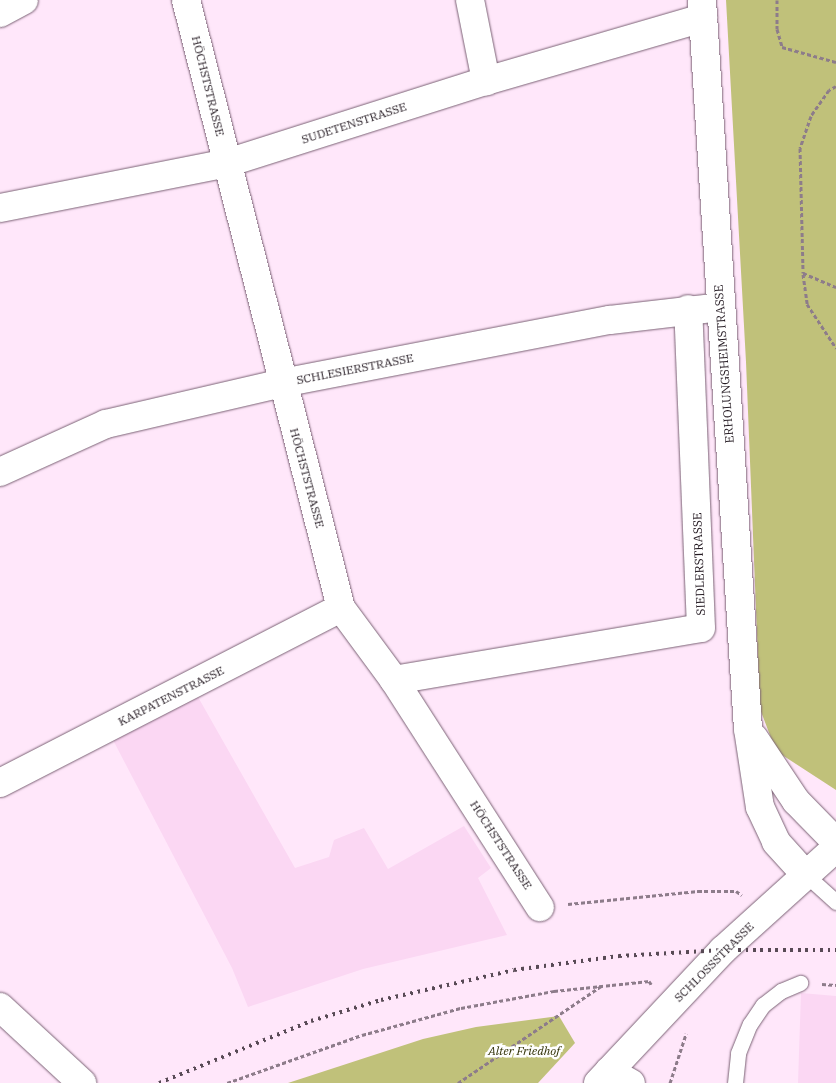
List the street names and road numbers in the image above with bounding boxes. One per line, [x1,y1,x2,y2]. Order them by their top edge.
street label: HÖCHSTSTRASSE [189,34,227,138]
street label: SUDETENSTRASSE [300,99,408,147]
street label: ERHOLUNGSHEIMSTRASSE [711,284,737,444]
street label: SCHLESIERSTRASSE [295,351,415,387]
street label: HÖCHSTSTRASSE [287,426,327,530]
street label: SIEDLERSTRASSE [690,512,708,616]
street label: KARPATENSTRASSE [116,663,226,729]
street label: HÖCHSTSTRASSE [467,798,535,892]
street label: SCHLOSSSTRASSE [671,919,757,1005]

